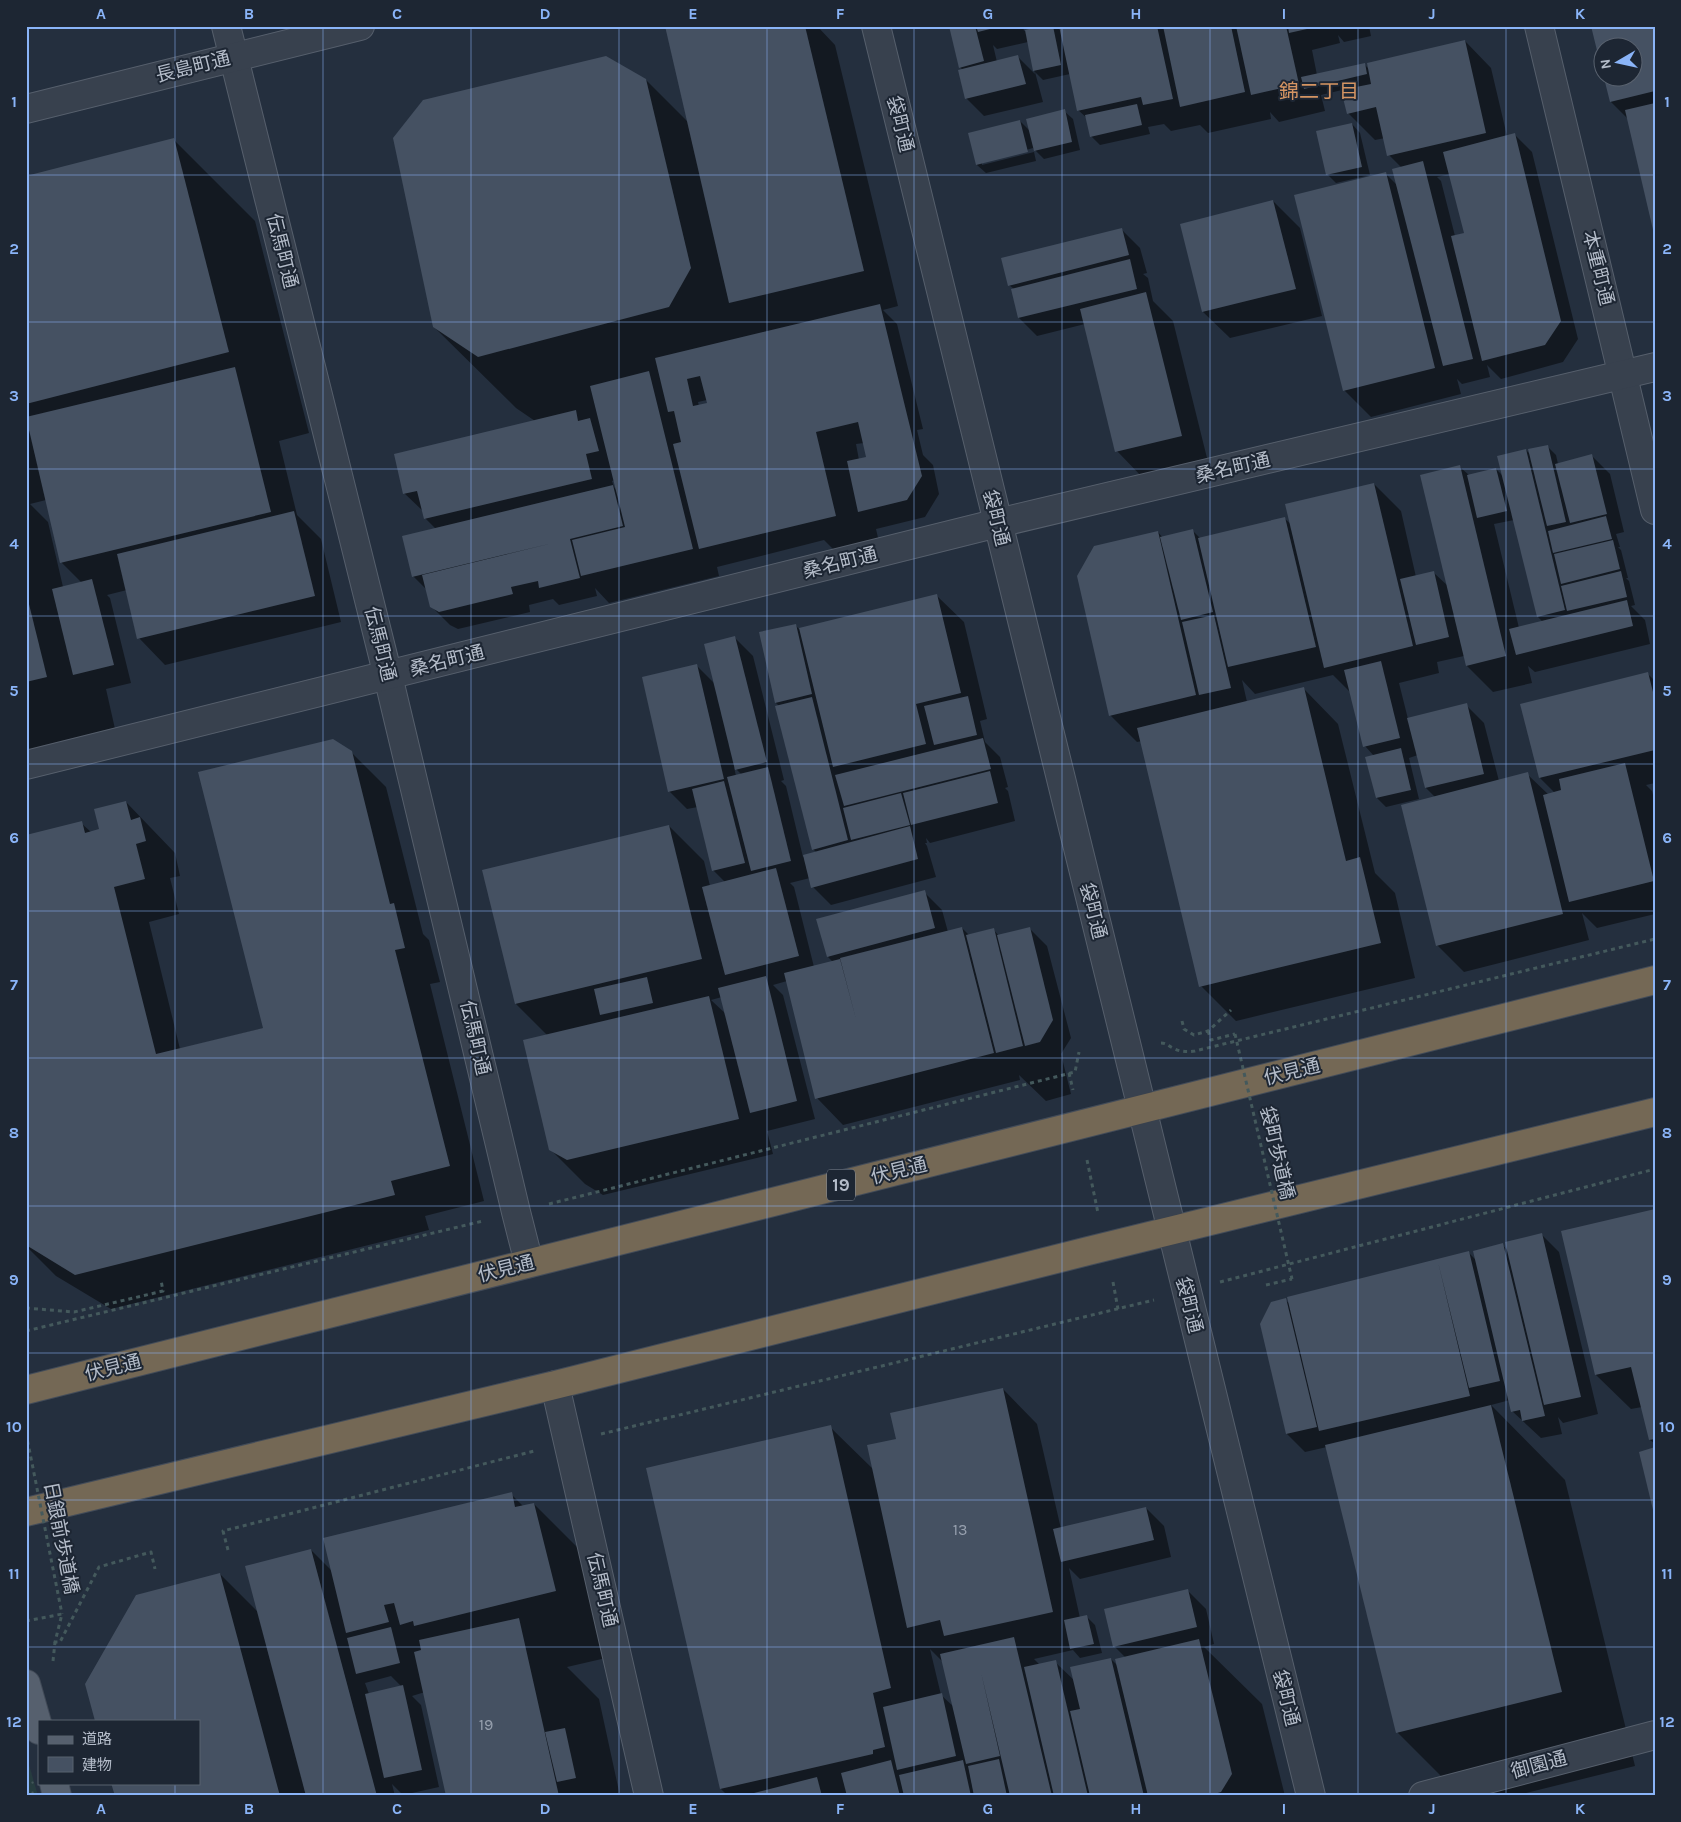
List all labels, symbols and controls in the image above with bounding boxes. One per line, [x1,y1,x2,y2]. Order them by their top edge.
text: A [96,4,106,23]
text: B [244,4,254,23]
text: C [392,4,402,23]
text: D [540,4,551,23]
text: E [688,4,698,23]
text: F [836,4,845,23]
text: G [983,4,993,23]
text: H [1130,4,1142,23]
text: I [1282,4,1286,23]
text: J [1428,4,1436,23]
text: K [1575,4,1586,23]
north arrow [1594,38,1644,88]
street label: 長島町通 [153,47,233,87]
text: N [1596,58,1615,70]
district label: 錦二丁目 [1279,80,1359,103]
text: 1 [11,92,17,111]
text: 1 [1664,92,1670,111]
street label: 袋町通 [882,94,918,154]
street label: 伝馬町通 [262,211,302,291]
street label: 本重町通 [1578,228,1618,308]
text: 2 [9,239,19,258]
text: 2 [1662,239,1672,258]
text: 3 [9,386,19,405]
text: 3 [1662,386,1672,405]
street label: 桑名町通 [1193,449,1273,487]
street label: 袋町通 [978,488,1014,548]
text: 4 [9,534,19,553]
text: 4 [1662,534,1672,553]
street label: 桑名町通 [800,543,880,583]
street label: 伝馬町通 [360,604,400,684]
street label: 桑名町通 [407,641,487,681]
text: 5 [9,681,19,700]
text: 5 [1662,681,1672,700]
text: 6 [9,828,19,847]
text: 6 [1662,828,1672,847]
street label: 袋町通 [1075,881,1111,941]
text: 7 [10,975,18,994]
text: 7 [1663,975,1671,994]
street label: 伝馬町通 [456,998,494,1078]
street label: 伏見通 [1262,1054,1322,1090]
street label: 袋町歩道橋 [1256,1104,1298,1202]
text: 8 [9,1123,19,1142]
text: 8 [1662,1123,1672,1142]
street label: 伏見通 [869,1153,929,1189]
road number: 19 [827,1170,855,1200]
street label: 伏見通 [476,1251,536,1287]
text: 9 [9,1270,19,1289]
text: 9 [1662,1270,1672,1289]
street label: 袋町通 [1171,1275,1207,1335]
street label: 伏見通 [83,1350,143,1386]
text: 10 [6,1417,22,1436]
text: 10 [1659,1417,1675,1436]
street label: 日銀前歩道橋 [39,1480,83,1596]
house number: 13 [953,1520,967,1539]
street label: 伝馬町通 [583,1550,621,1630]
text: 11 [8,1564,20,1583]
text: 11 [1661,1564,1673,1583]
street label: 袋町通 [1268,1668,1304,1728]
text: 12 [6,1712,22,1731]
text: 12 [1659,1712,1675,1731]
house number: 19 [479,1715,493,1734]
legend [38,1720,200,1784]
text: 道路 [82,1730,112,1748]
street label: 御園通 [1509,1747,1569,1783]
text: 建物 [82,1756,112,1774]
text: A [96,1799,106,1818]
text: B [244,1799,254,1818]
text: C [392,1799,402,1818]
text: D [540,1799,551,1818]
text: E [688,1799,698,1818]
text: F [836,1799,845,1818]
text: G [983,1799,993,1818]
text: H [1130,1799,1142,1818]
text: I [1282,1799,1286,1818]
text: J [1428,1799,1436,1818]
text: K [1575,1799,1586,1818]

